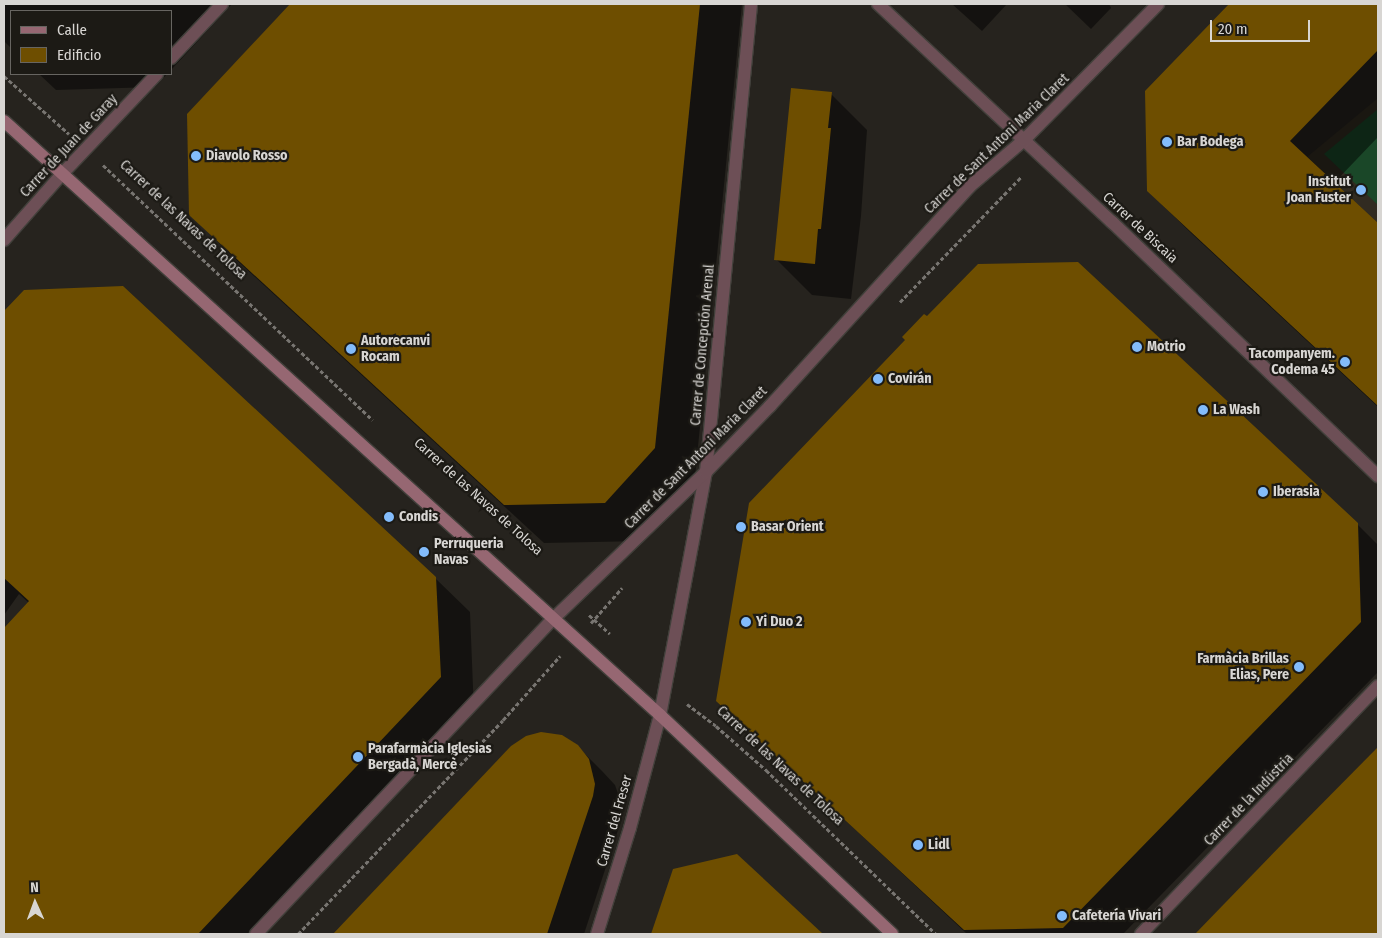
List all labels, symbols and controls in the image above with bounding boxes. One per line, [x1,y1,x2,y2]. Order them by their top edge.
legend [10,10,172,75]
scale bar [1212,10,1312,42]
text: 20 m [1218,20,1248,38]
text: Calle [57,21,87,39]
text: Edificio [57,46,102,64]
street label: Carrer de Sant Antoni Maria Claret [921,70,1073,218]
street label: Carrer de Juan de Garay [17,91,121,201]
place label: Bar Bodega [1177,134,1243,150]
marker: Bar Bodega [1161,136,1173,148]
place label: Diavolo Rosso [206,148,288,164]
marker: Diavolo Rosso [190,150,202,162]
street label: Carrer de las Navas de Tolosa [116,157,250,283]
place label: Institut Joan Fuster [1286,174,1351,206]
marker: Institut Joan Fuster [1355,184,1367,196]
street label: Carrer de Biscaia [1099,189,1181,267]
street label: Carrer de Concepción Arenal [688,264,718,426]
place label: Autorecanvi Rocam [361,333,430,366]
place label: Motrio [1147,339,1186,355]
marker: Motrio [1131,341,1143,353]
marker: Autorecanvi Rocam [345,343,357,355]
place label: Tacompanyem. Codema 45 [1249,346,1335,378]
marker: Tacompanyem. Codema 45 [1339,356,1351,368]
place label: Covirán [888,371,932,387]
marker: Covirán [872,373,884,385]
street label: Carrer de Sant Antoni Maria Claret [621,383,771,533]
place label: La Wash [1213,402,1260,418]
marker: La Wash [1197,404,1209,416]
street label: Carrer de las Navas de Tolosa [410,435,546,559]
place label: Iberasia [1273,484,1320,500]
marker: Iberasia [1257,486,1269,498]
place label: Condis [399,509,438,525]
marker: Condis [383,511,395,523]
place label: Basar Orient [751,519,824,535]
marker: Basar Orient [735,521,747,533]
place label: Perruqueria Navas [434,536,504,568]
marker: Perruqueria Navas [418,546,430,558]
place label: Yi Duo 2 [756,614,803,630]
marker: Yi Duo 2 [740,616,752,628]
place label: Farmàcia Brillas Elias, Pere [1197,651,1289,684]
marker: Farmàcia Brillas Elias, Pere [1293,661,1305,673]
street label: Carrer de las Navas de Tolosa [713,703,847,829]
place label: Parafarmàcia Iglesias Bergadà, Mercè [368,741,492,774]
street label: Carrer de la Indústria [1201,750,1297,850]
marker: Parafarmàcia Iglesias Bergadà, Mercè [352,751,364,763]
street label: Carrer del Freser [594,773,636,869]
place label: Lidl [928,837,950,853]
marker: Lidl [912,839,924,851]
north arrow [10,878,60,928]
text: N [30,879,39,896]
place label: Cafetería Vivari [1072,908,1161,924]
marker: Cafetería Vivari [1056,910,1068,922]

